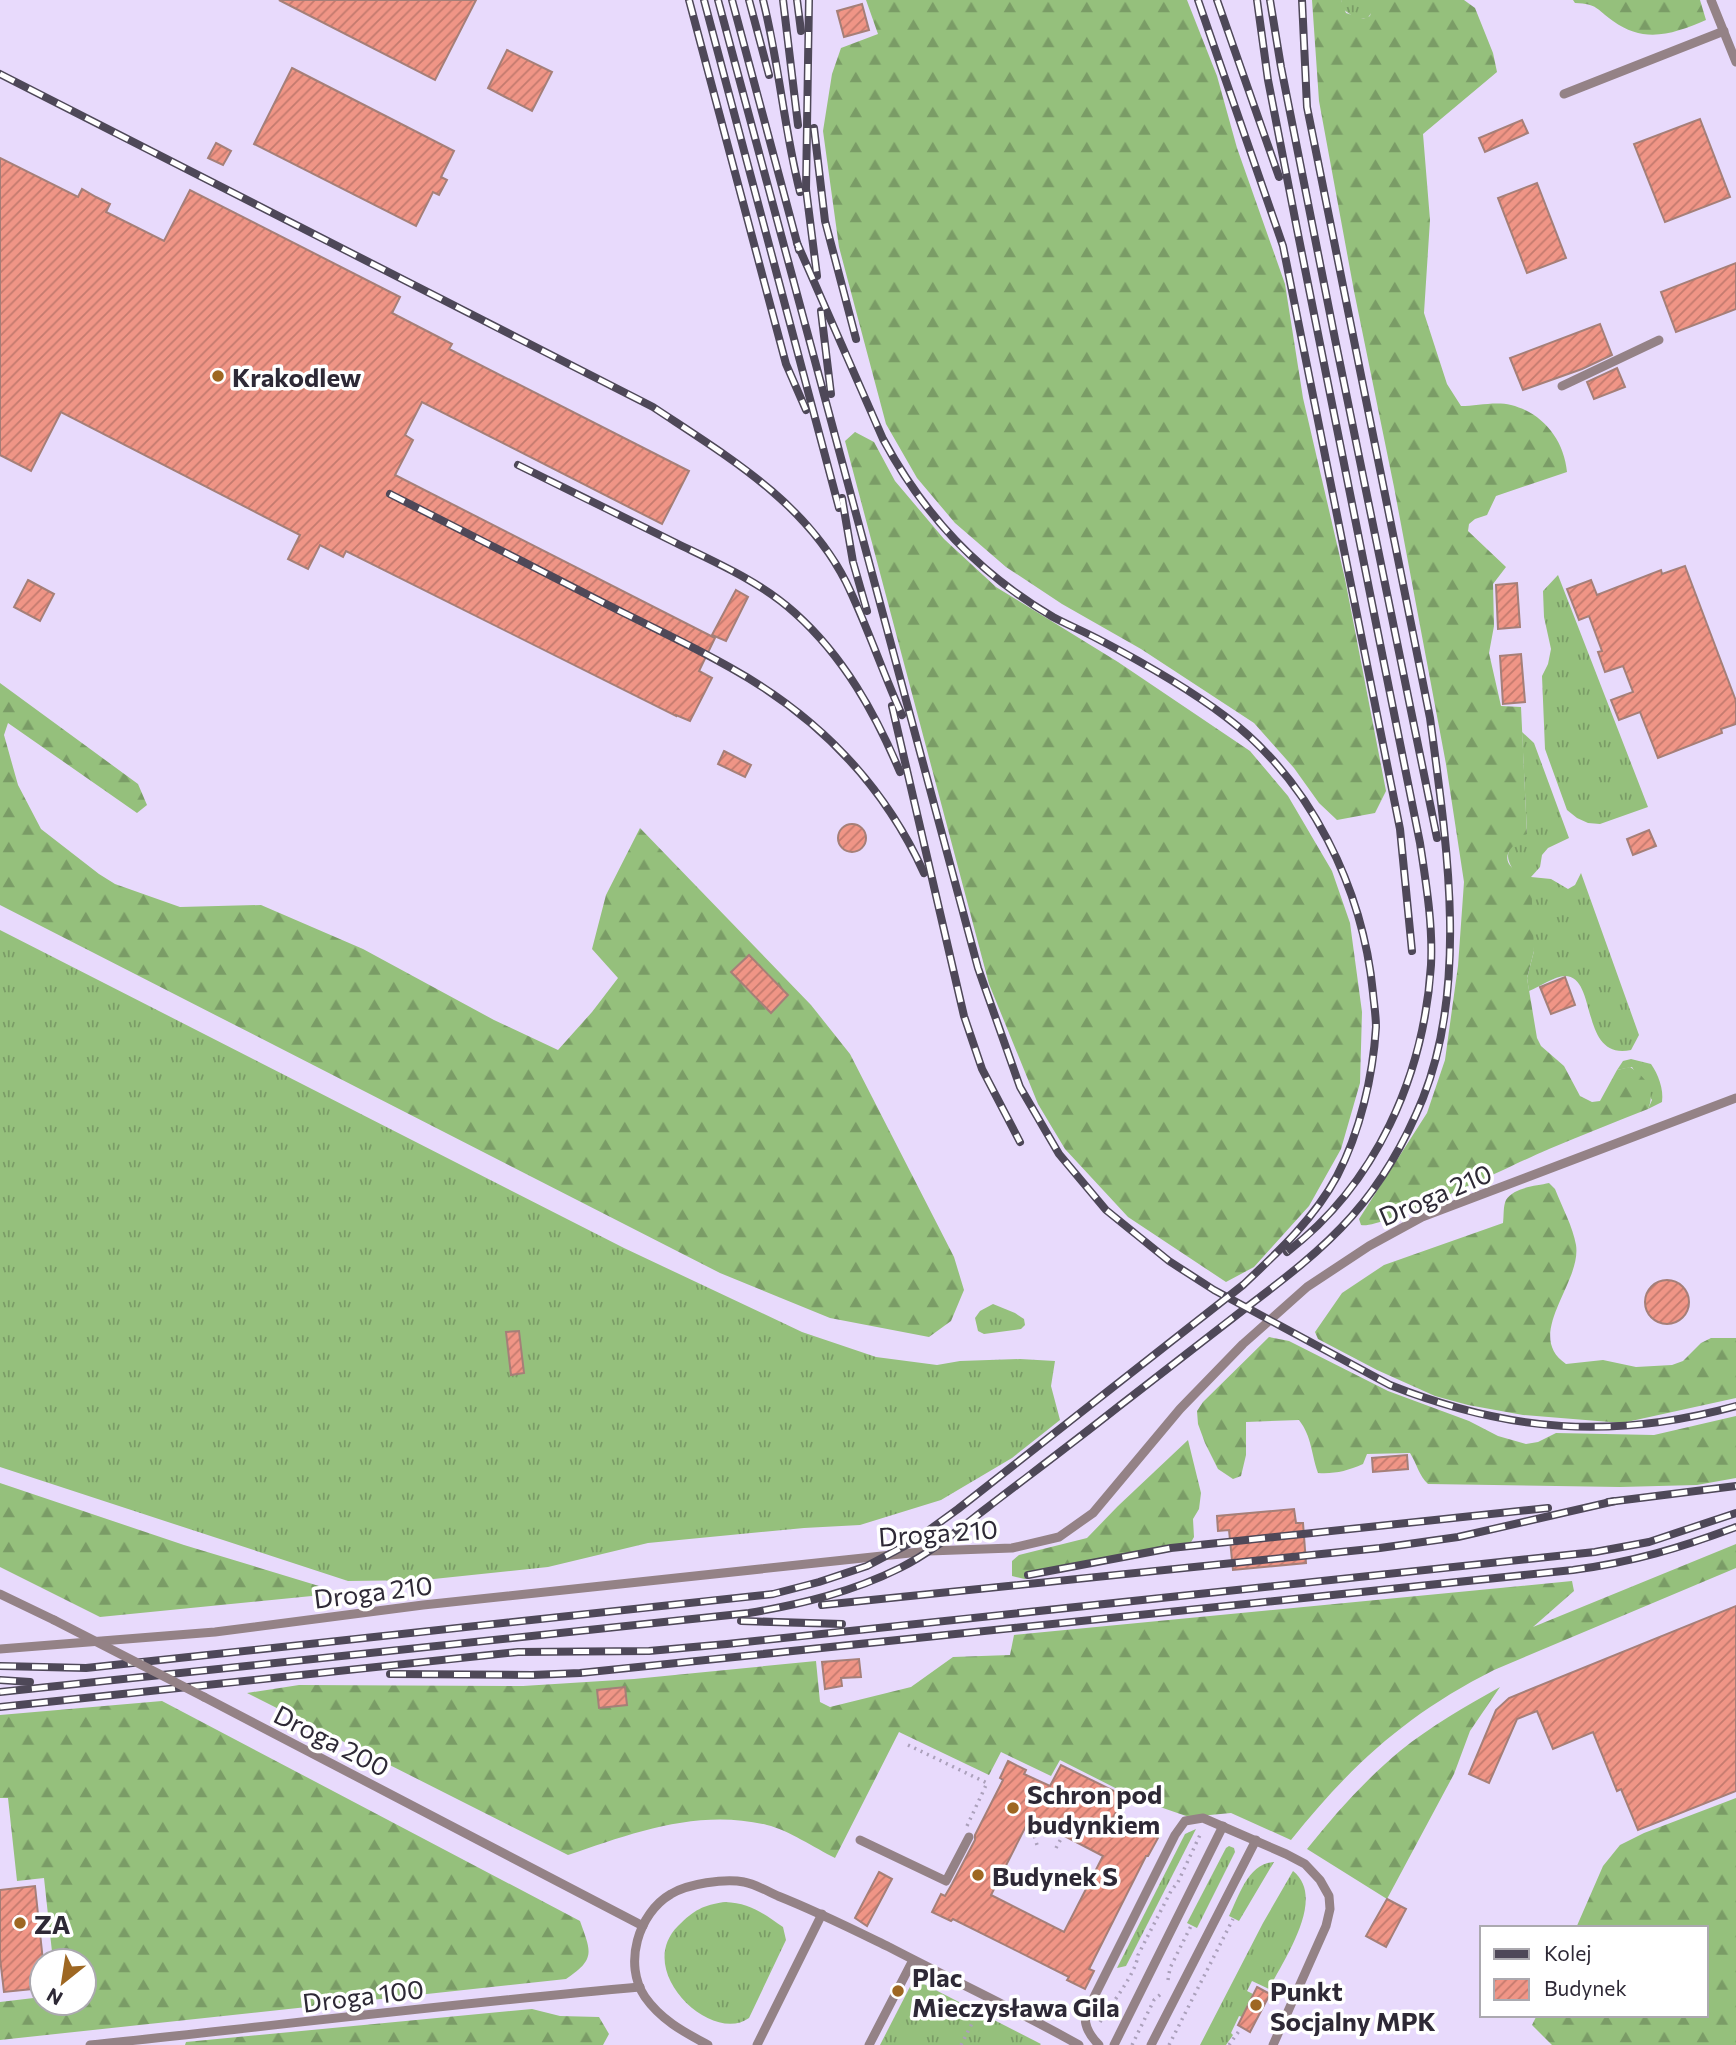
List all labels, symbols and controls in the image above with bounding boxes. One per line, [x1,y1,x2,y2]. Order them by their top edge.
place label: Krakodlew [232,361,362,392]
marker: Krakodlew [210,368,226,384]
street label: Droga 210 [1374,1156,1496,1232]
street label: Droga 210 [877,1512,999,1552]
street label: Droga 210 [312,1568,434,1614]
street label: Droga 200 [269,1698,395,1782]
place label: Schron pod budynkiem [1027,1778,1162,1839]
marker: Schron pod budynkiem [1005,1800,1021,1816]
place label: Budynek S [992,1860,1118,1891]
marker: Budynek S [970,1867,986,1883]
place label: ZA [34,1908,71,1939]
marker: ZA [12,1915,28,1931]
legend [1480,1926,1708,2017]
text: Kolej [1544,1940,1592,1965]
north arrow [28,1947,98,2017]
place label: Plac Mieczysława Gila [912,1961,1120,2022]
street label: Droga 100 [300,1972,426,2018]
place label: Punkt Socjalny MPK [1270,1975,1436,2036]
text: Budynek [1544,1975,1627,2000]
marker: Plac Mieczysława Gila [890,1983,906,1999]
text: N [42,1984,66,2011]
marker: Punkt Socjalny MPK [1248,1997,1264,2013]

